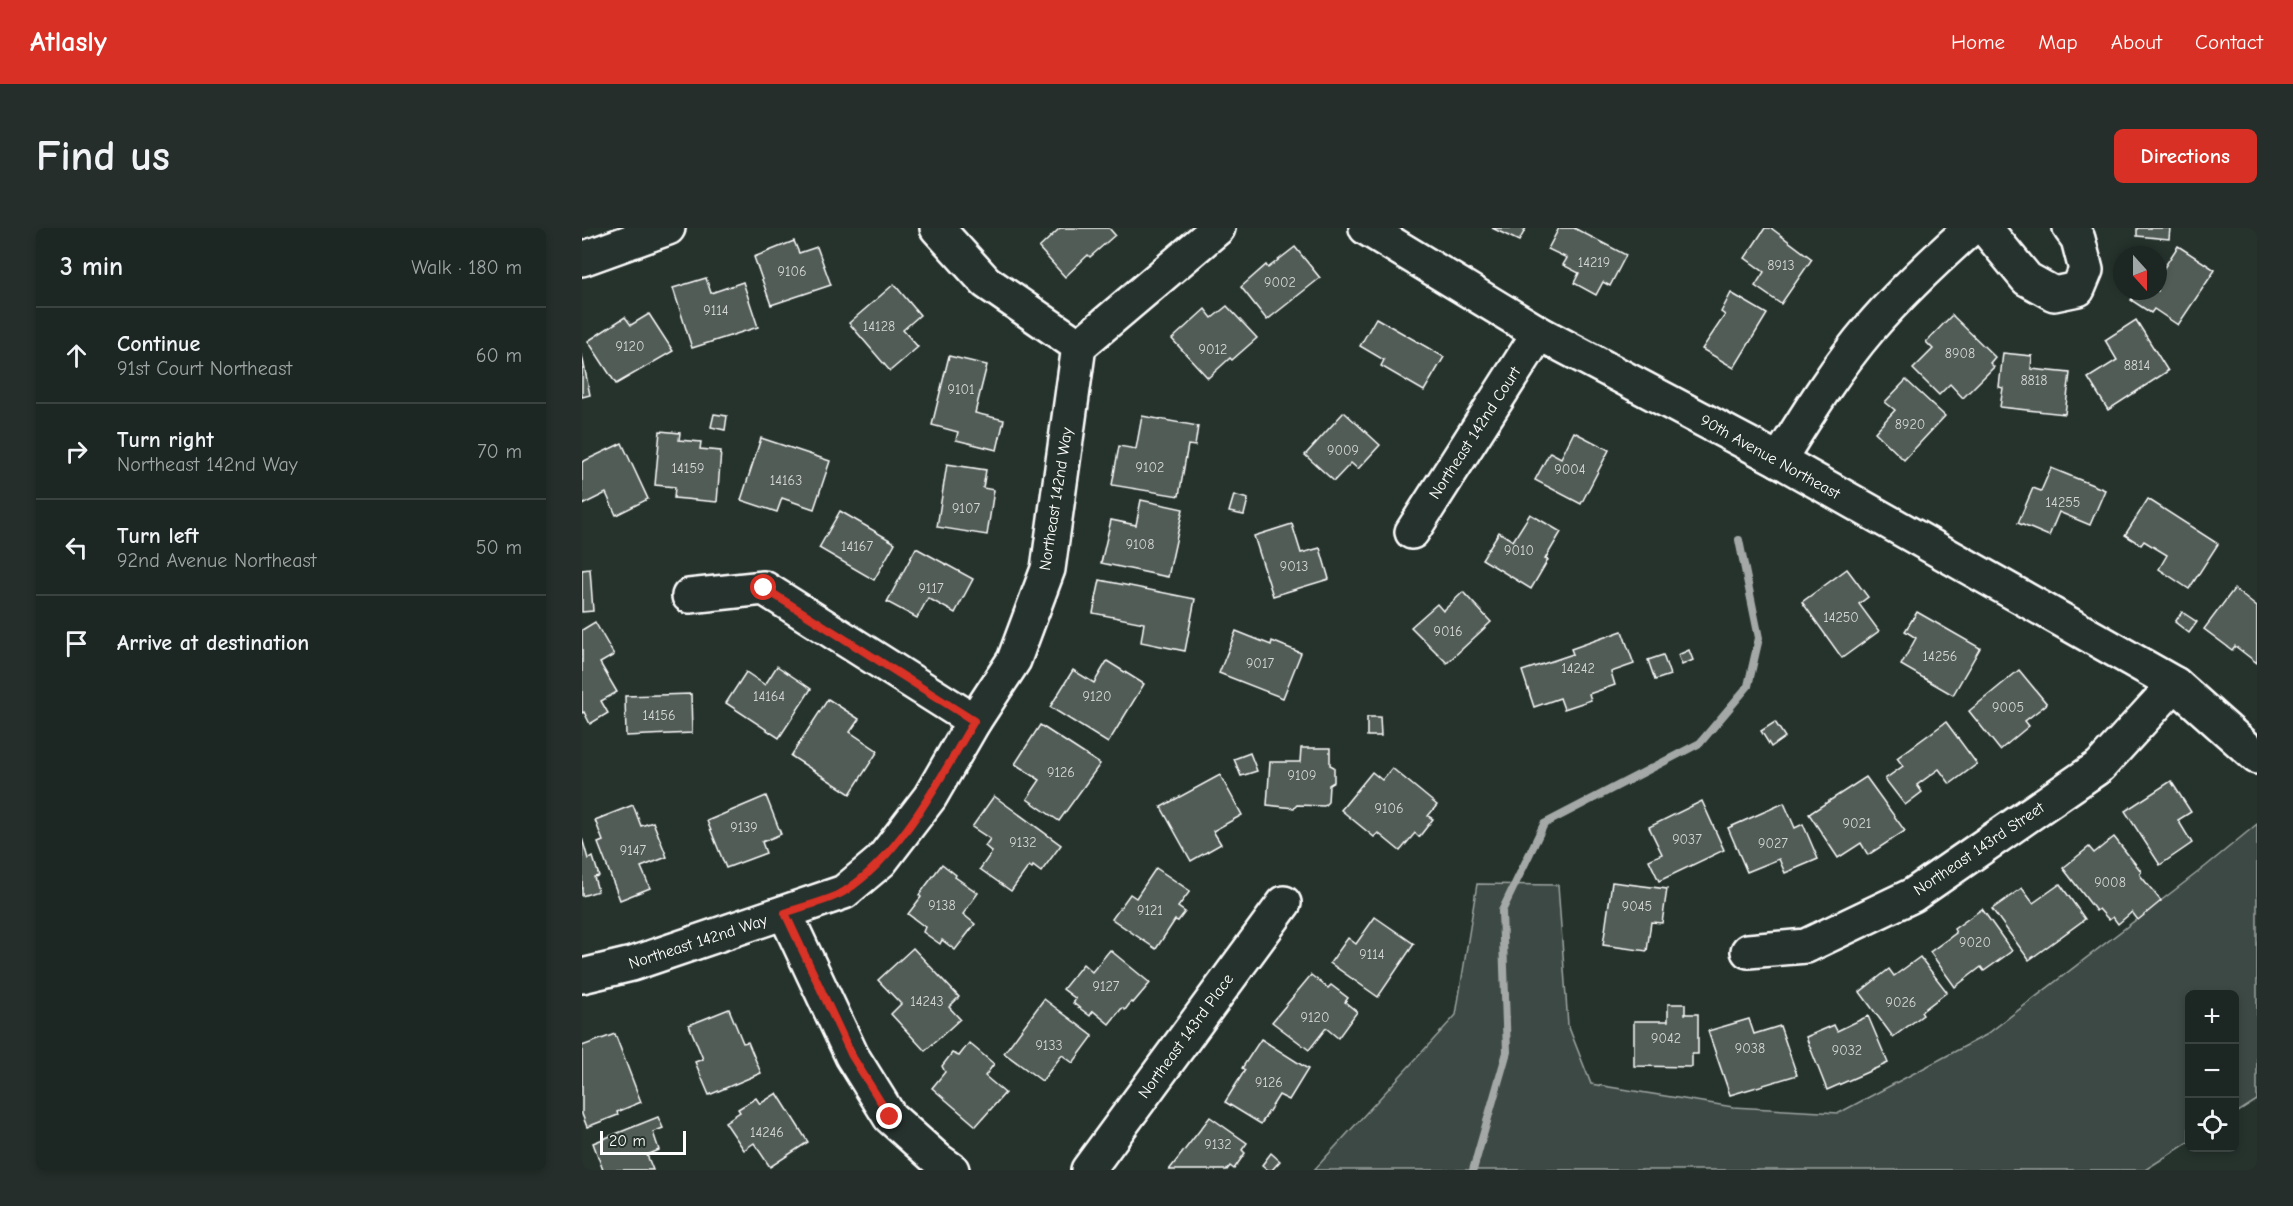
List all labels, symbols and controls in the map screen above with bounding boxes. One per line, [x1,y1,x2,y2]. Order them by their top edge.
text: Atlasly [30,26,107,58]
text: Home [1951,30,2005,54]
text: Map [2038,30,2078,54]
text: About [2111,30,2162,54]
text: Contact [2195,30,2263,54]
button: Directions [2114,129,2257,183]
text: Find us [36,132,170,181]
north arrow [2113,246,2167,300]
text: 3 min [60,252,123,282]
house number: 14219 [1578,254,1610,271]
text: Walk · 180 m [411,256,522,279]
house number: 8913 [1767,257,1795,274]
house number: 9106 [777,263,807,280]
house number: 9002 [1264,274,1296,291]
house number: 9114 [703,302,729,319]
house number: 14128 [863,318,895,335]
text: Continue [117,331,200,357]
house number: 9120 [616,338,644,355]
icon: ahead [60,339,93,372]
house number: 9012 [1199,341,1227,358]
text: 60 m [476,344,522,367]
house number: 8908 [1945,345,1975,362]
text: 91st Court Northeast [117,357,292,380]
house number: 8814 [2124,357,2151,374]
street label: Northeast 142nd Court [1426,363,1525,502]
house number: 8818 [2020,372,2048,389]
house number: 9101 [947,381,975,398]
street label: 90th Avenue Northeast [1697,411,1843,503]
house number: 8920 [1895,416,1925,433]
street label: Northeast 142nd Way [1036,425,1076,572]
text: Turn right [117,427,214,453]
icon: right [60,435,93,468]
text: 70 m [477,440,522,463]
house number: 9009 [1327,442,1359,459]
text: Northeast 142nd Way [117,453,298,476]
house number: 9102 [1136,459,1164,476]
house number: 14159 [672,460,704,477]
house number: 9004 [1554,461,1586,478]
house number: 14163 [770,472,802,489]
house number: 14255 [2046,494,2080,511]
house number: 9107 [952,500,980,517]
text: Turn left [117,523,199,549]
icon: left [60,531,93,564]
text: 50 m [476,536,522,559]
house number: 9108 [1126,536,1154,553]
house number: 14167 [841,538,873,555]
house number: 9010 [1504,542,1534,559]
text: 92nd Avenue Northeast [117,549,317,572]
house number: 9013 [1280,558,1308,575]
route start [750,574,776,600]
house number: 9117 [918,580,944,597]
house number: 14250 [1823,609,1859,626]
house number: 9016 [1433,623,1463,640]
icon: arrive [60,627,93,660]
text: Arrive at destination [117,630,309,656]
house number: 14256 [1923,648,1957,665]
house number: 9017 [1246,655,1274,672]
house number: 14242 [1561,660,1595,677]
house number: 14164 [753,688,785,705]
house number: 9120 [1083,688,1111,705]
house number: 9005 [1992,699,2024,716]
house number: 14156 [642,707,676,724]
house number: 9126 [1047,764,1075,781]
house number: 9109 [1288,767,1316,784]
street label: Northeast 143rd Street [1910,798,2048,899]
house number: 9106 [1374,800,1404,817]
house number: 9021 [1843,815,1871,832]
house number: 9139 [730,819,758,836]
house number: 9037 [1672,831,1702,848]
house number: 9132 [1009,834,1037,851]
house number: 9027 [1758,835,1788,852]
house number: 9147 [620,842,647,859]
house number: 9008 [2094,874,2126,891]
house number: 9138 [928,897,956,914]
house number: 9045 [1622,898,1652,915]
house number: 9121 [1137,902,1163,919]
street label: Northeast 142nd Way [626,911,770,973]
house number: 9020 [1959,934,1991,951]
house number: 9114 [1359,946,1385,963]
street label: Northeast 143rd Place [1135,970,1237,1102]
house number: 9127 [1093,978,1120,995]
map controls [2185,990,2239,1152]
button: + [2185,990,2239,1044]
house number: 14243 [910,993,944,1010]
house number: 9026 [1886,994,1916,1011]
house number: 9120 [1301,1009,1329,1026]
house number: 9042 [1651,1030,1681,1047]
house number: 9133 [1035,1037,1063,1054]
house number: 9038 [1735,1040,1765,1057]
house number: 9032 [1832,1042,1862,1059]
button: − [2185,1044,2239,1098]
house number: 9126 [1255,1074,1283,1091]
button: locate [2185,1098,2239,1152]
route end [876,1103,902,1129]
house number: 14246 [750,1124,784,1141]
scale bar [600,1128,686,1156]
text: 20 m [609,1132,646,1150]
house number: 9132 [1204,1136,1232,1153]

